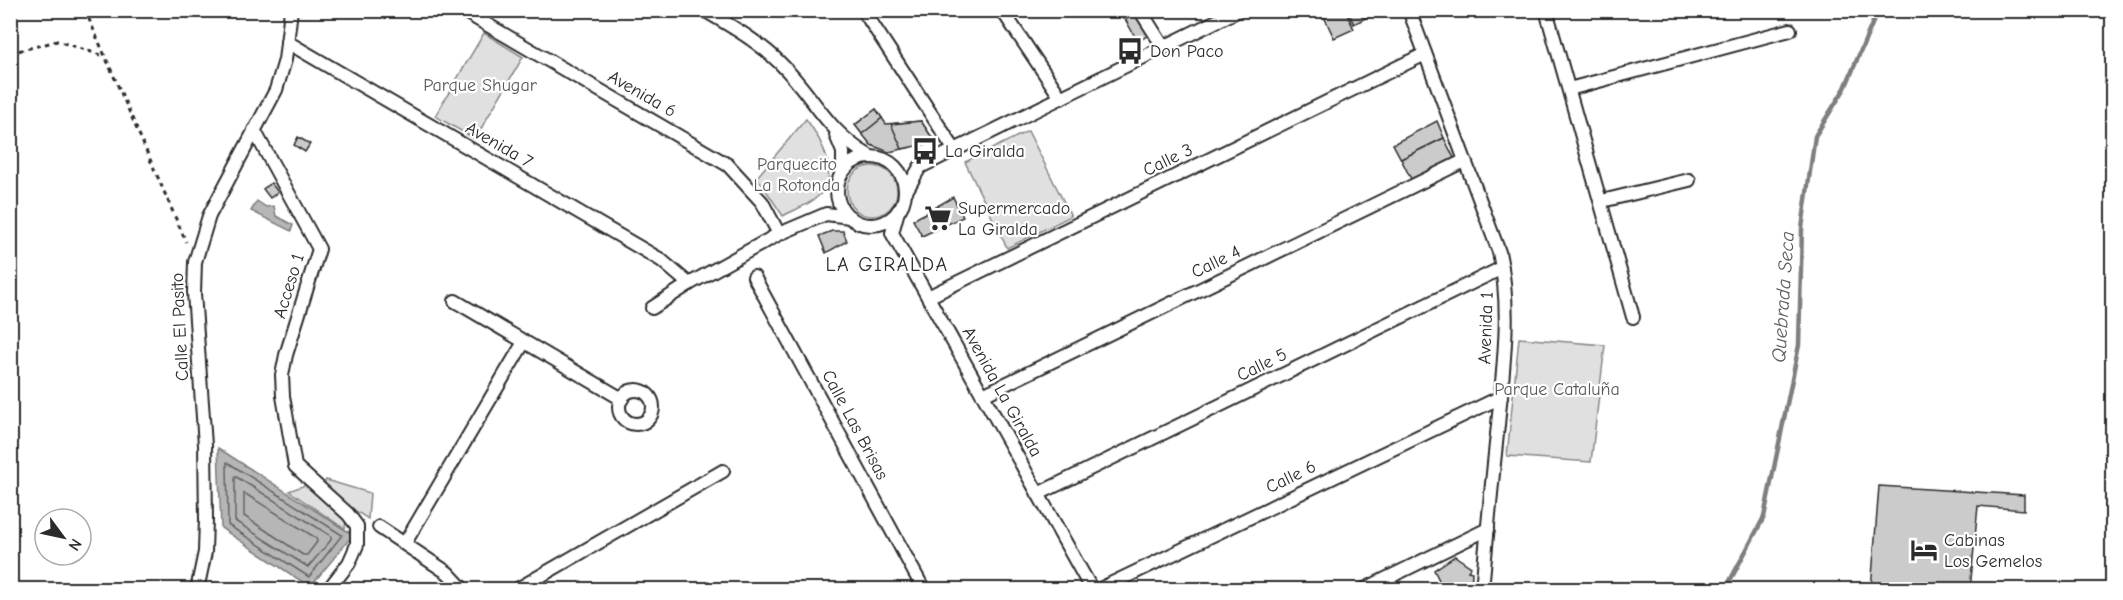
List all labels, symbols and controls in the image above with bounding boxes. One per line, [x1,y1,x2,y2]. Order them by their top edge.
bus stop icon: Don Paco [1115,36,1145,66]
place label: Don Paco [1150,41,1224,62]
street label: Avenida 6 [604,66,680,122]
park label: Parque Shugar [423,75,538,96]
street label: Avenida 7 [462,117,537,173]
bus stop icon: La Giralda [910,136,940,166]
street label: Calle 3 [1140,139,1196,181]
place label: La Giralda [945,141,1025,162]
park label: Parquecito La Rotonda [754,154,840,196]
place label: Supermercado La Giralda [958,198,1070,240]
supermarket icon: Supermercado La Giralda [923,203,953,233]
water label: Quebrada Seca [1767,231,1799,363]
street label: Calle 4 [1188,241,1244,283]
street label: Acceso 1 [269,251,309,321]
district label: LA GIRALDA [825,253,949,276]
street label: Calle El Pasito [167,272,193,382]
street label: Avenida 1 [1474,291,1498,365]
street label: Avenida La Giralda [958,323,1046,461]
street label: Calle 5 [1234,344,1290,386]
street label: Calle Las Brisas [817,367,893,483]
park label: Parque Cataluña [1494,379,1620,400]
street label: Calle 6 [1263,456,1319,498]
north arrow [33,507,93,567]
place label: Cabinas Los Gemelos [1944,530,2042,572]
text: N [64,535,85,554]
hotel icon: Cabinas Los Gemelos [1909,535,1939,565]

